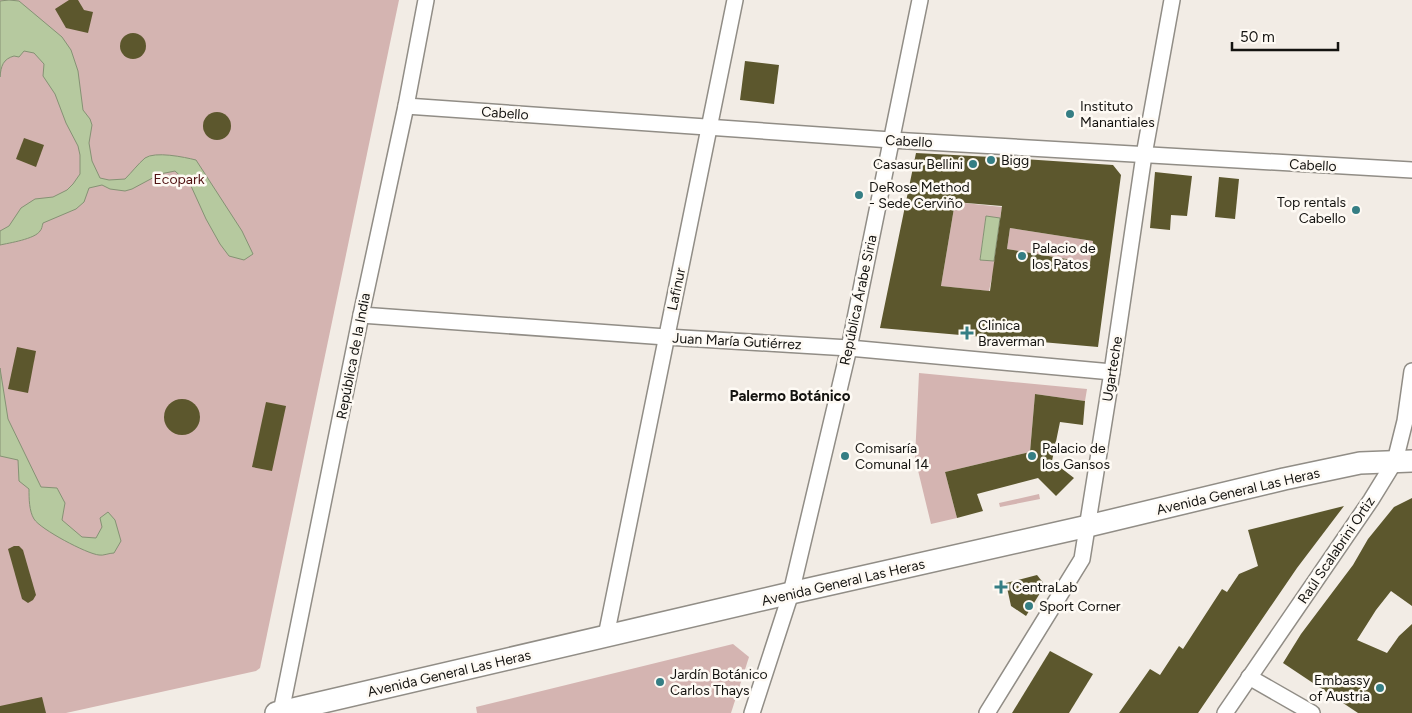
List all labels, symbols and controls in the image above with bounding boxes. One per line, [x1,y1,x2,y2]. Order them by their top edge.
scale bar [1232,20,1338,52]
text: 50 m [1240,28,1275,46]
place label: Instituto Manantiales [1080,98,1155,131]
street label: Cabello [481,103,529,124]
marker: Instituto Manantiales [1064,108,1076,120]
street label: Cabello [885,132,933,151]
place label: Bigg [1001,152,1029,169]
marker: Bigg [985,154,997,166]
place label: Casasur Bellini [873,156,963,173]
street label: Cabello [1289,156,1337,175]
marker: Casasur Bellini [967,158,979,170]
park label: Ecopark [154,171,205,188]
place label: DeRose Method - Sede Cerviño [869,179,970,212]
marker: DeRose Method - Sede Cerviño [853,189,865,201]
place label: Top rentals Cabello [1277,194,1346,227]
marker: Top rentals Cabello [1350,204,1362,216]
street label: República Árabe Siria [836,233,881,367]
place label: Palacio de los Patos [1032,240,1096,273]
marker: Palacio de los Patos [1016,250,1028,262]
street label: Lafinur [664,266,689,312]
street label: República de la India [333,291,374,421]
place label: Clinica Braverman [978,317,1045,350]
marker: Clinica Braverman [960,326,974,340]
street label: Juan María Gutiérrez [672,330,802,353]
street label: Ugarteche [1099,335,1126,403]
district label: Palermo Botánico [729,387,851,405]
place label: Comisaría Comunal 14 [855,440,929,473]
place label: Palacio de los Gansos [1042,440,1110,473]
marker: Comisaría Comunal 14 [839,450,851,462]
marker: Palacio de los Gansos [1026,450,1038,462]
street label: Avenida General Las Heras [1155,464,1321,519]
street label: Raúl Scalabrini Ortiz [1294,493,1379,607]
street label: Avenida General Las Heras [760,555,926,610]
place label: CentraLab [1012,579,1077,596]
marker: CentraLab [994,580,1008,594]
place label: Sport Corner [1039,598,1121,615]
marker: Sport Corner [1023,600,1035,612]
street label: Avenida General Las Heras [366,646,532,701]
place label: Jardín Botánico Carlos Thays [670,666,768,699]
place label: Embassy of Austria [1309,672,1371,705]
marker: Jardín Botánico Carlos Thays [654,676,666,688]
marker: Embassy of Austria [1374,682,1386,694]

